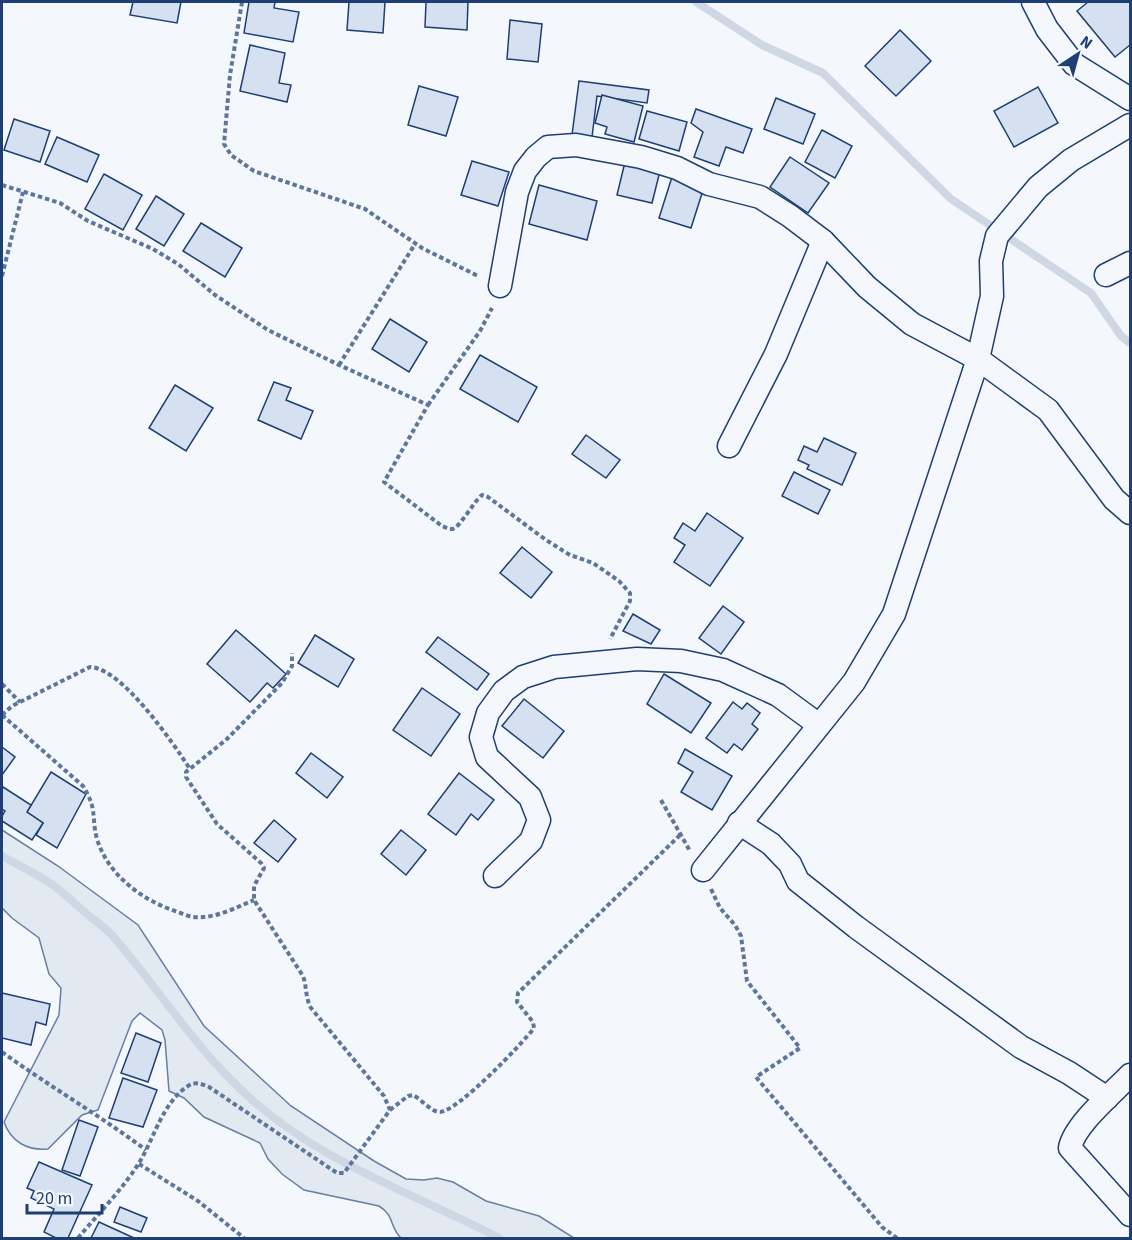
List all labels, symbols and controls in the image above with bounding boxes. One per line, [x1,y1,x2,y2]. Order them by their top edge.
north arrow [1048,24,1108,84]
text: N [1075,31,1097,55]
scale bar [27,1177,102,1215]
text: 20 m [36,1186,72,1211]

